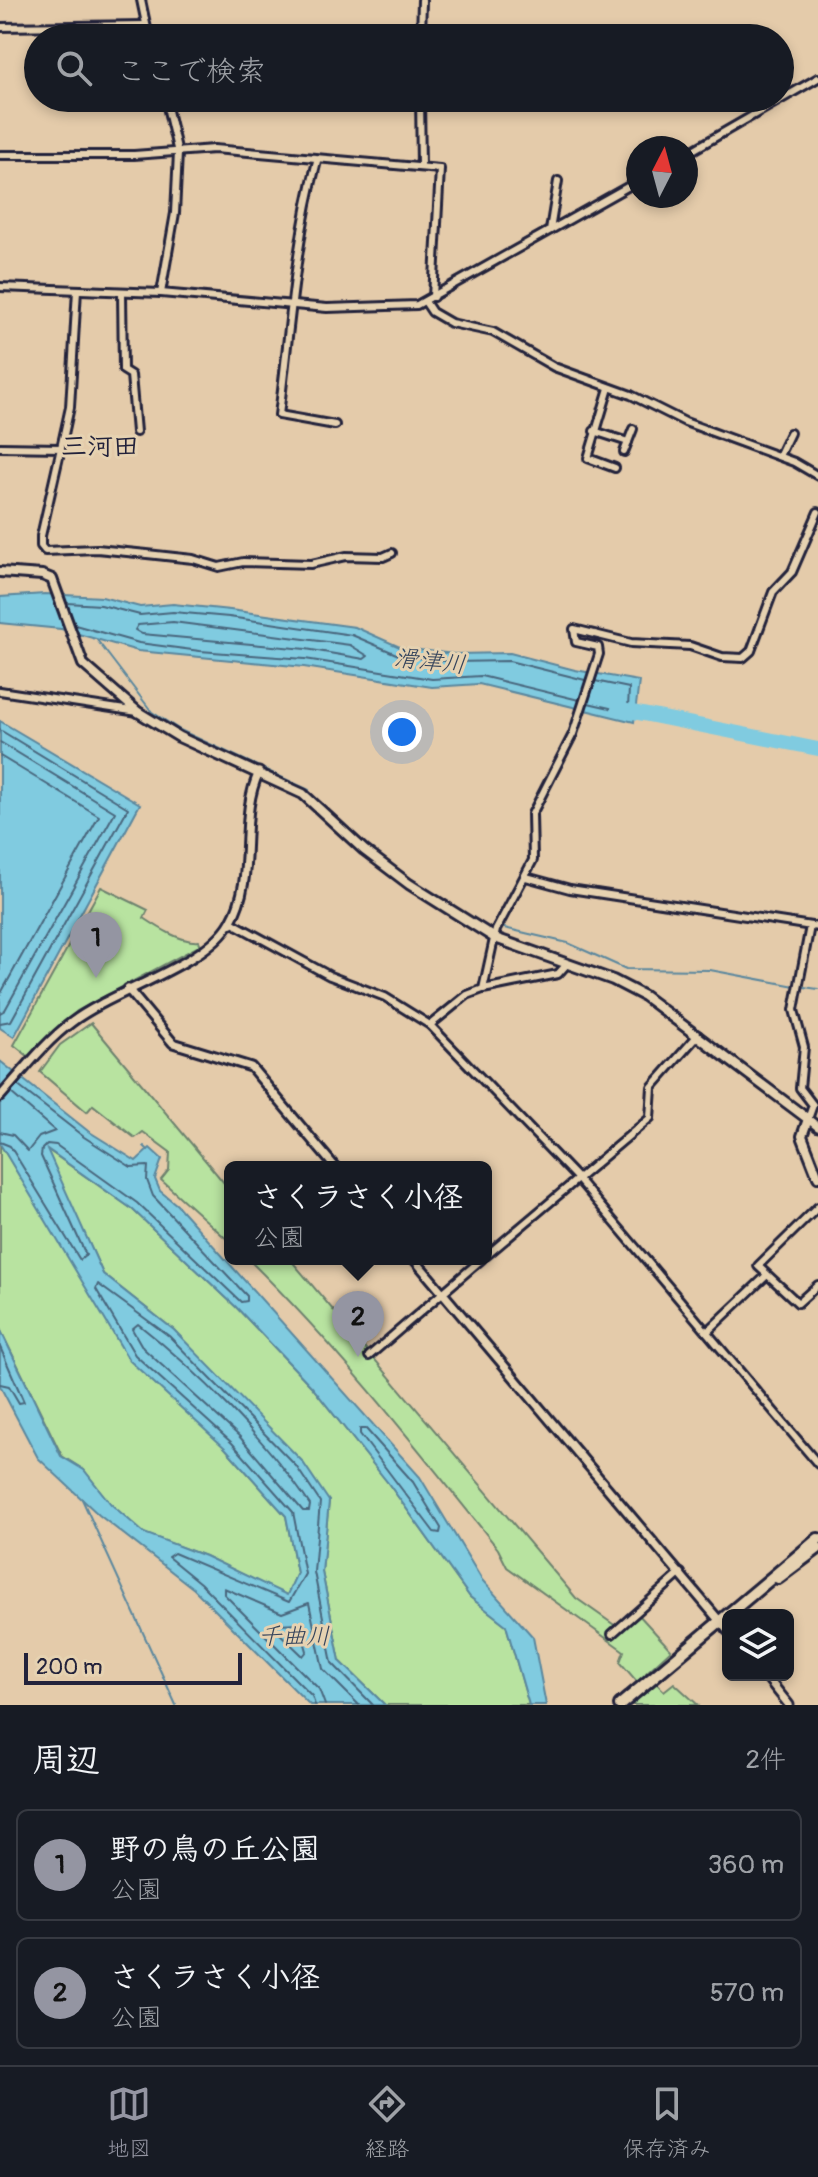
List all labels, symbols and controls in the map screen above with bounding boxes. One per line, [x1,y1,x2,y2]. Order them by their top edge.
search box [24,24,794,112]
icon: search [52,46,96,90]
text: ここで検索 [116,53,266,90]
north arrow [626,136,698,208]
district label: 三河田 [61,431,139,463]
water label: 滑津川 [393,643,467,680]
your location [382,712,422,752]
pin: 1 [70,912,122,978]
popup [224,1161,492,1265]
text: さくラさく小径 [253,1179,463,1216]
text: 公園 [253,1222,305,1254]
pin: 2 [332,1291,384,1357]
map controls [722,1609,794,1681]
button: layers [722,1609,794,1681]
water label: 千曲川 [258,1622,330,1651]
scale bar [24,1649,242,1685]
text: 200 m [36,1653,103,1681]
text: 周辺 [32,1739,100,1782]
text: 2件 [745,1744,786,1776]
text: 野の鳥の丘公園 [110,1831,320,1868]
text: 1 [55,1849,65,1881]
text: 360 m [708,1849,784,1881]
text: 公園 [110,1874,162,1906]
text: さくラさく小径 [110,1959,320,1996]
text: 2 [53,1977,67,2009]
text: 570 m [710,1977,784,2009]
text: 公園 [110,2002,162,2034]
tab: 地図 [107,2082,151,2163]
tab: 経路 [365,2082,409,2163]
tab: 保存済み [623,2082,711,2163]

